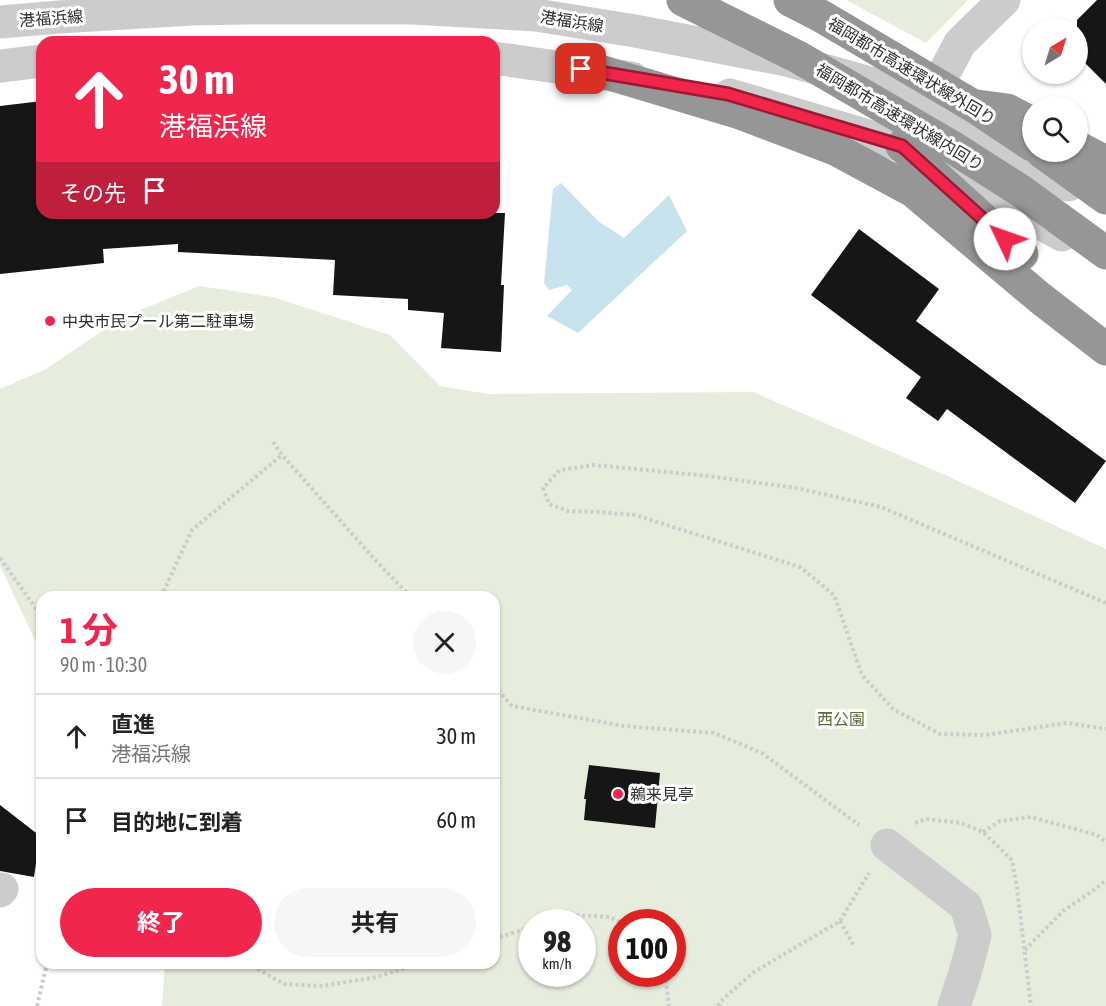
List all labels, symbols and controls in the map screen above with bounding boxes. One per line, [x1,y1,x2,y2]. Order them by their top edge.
street label: 港福浜線 [18,7,84,29]
street label: 港福浜線 [539,7,605,35]
street label: 福岡都市高速環状線外回り [825,14,999,128]
north arrow [1022,18,1088,84]
map controls [1022,18,1088,162]
pin [555,43,606,94]
icon: arrive [564,52,597,85]
text: 30 m [159,55,234,103]
icon: ahead [60,60,138,138]
street label: 福岡都市高速環状線内回り [813,60,987,174]
button: search [1022,96,1088,162]
text: 港福浜線 [159,111,267,142]
icon: arrive [138,174,171,207]
text: その先 [60,180,126,206]
position arrow [973,207,1037,271]
place label: 中央市民プール第二駐車場 [62,312,254,330]
marker: 中央市民プール第二駐車場 [43,314,57,328]
text: 1 分 [60,609,118,651]
button: close [413,611,476,674]
text: 90 m · 10:30 [60,653,147,676]
park label: 西公園 [817,710,865,728]
text: 直進 [111,711,155,737]
icon: ahead [60,720,93,753]
text: 30 m [436,723,476,749]
text: 港福浜線 [111,742,191,765]
place label: 鵜来見亭 [630,785,694,803]
marker: 鵜来見亭 [611,787,625,801]
icon: arrive [60,804,93,837]
text: 60 m [436,807,476,833]
text: 目的地に到着 [111,809,243,835]
button: 終了 [60,888,262,957]
button: 共有 [274,888,476,957]
speed limit sign: 100 [608,909,686,987]
text: 98 [543,924,571,958]
text: km/h [542,955,572,972]

